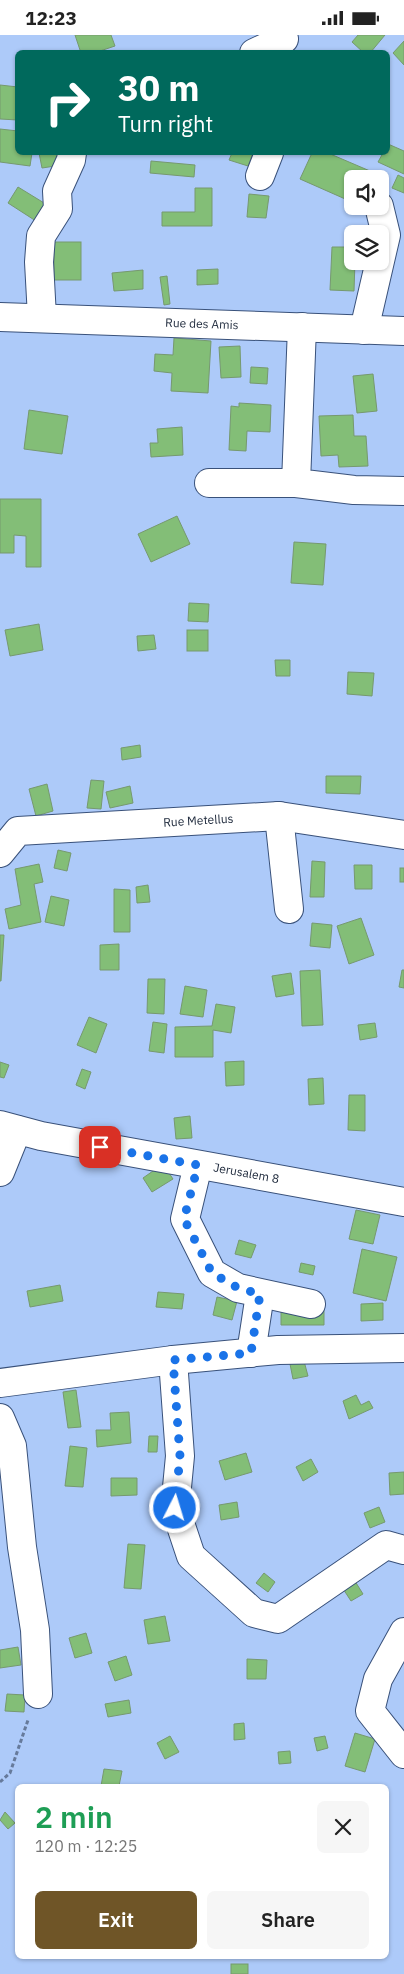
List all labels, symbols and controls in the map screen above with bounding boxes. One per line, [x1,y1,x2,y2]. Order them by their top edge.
text: 12:23 [25,6,77,30]
text: 30 m [118,65,200,111]
icon: right [35,70,100,135]
text: Turn right [118,109,213,138]
map controls [344,170,389,270]
button: sound [344,170,389,215]
button: layers [344,225,389,270]
street label: Rue des Amis [165,315,239,332]
street label: Rue Metellus [163,811,234,830]
pin [79,1126,121,1168]
icon: arrive [86,1133,114,1161]
street label: Jerusalem 8 [212,1159,280,1186]
position arrow [148,1481,200,1533]
text: 2 min [35,1797,113,1836]
button: close [317,1801,369,1853]
text: 120 m · 12:25 [35,1836,137,1856]
button: Exit [35,1891,197,1949]
button: Share [207,1891,369,1949]

